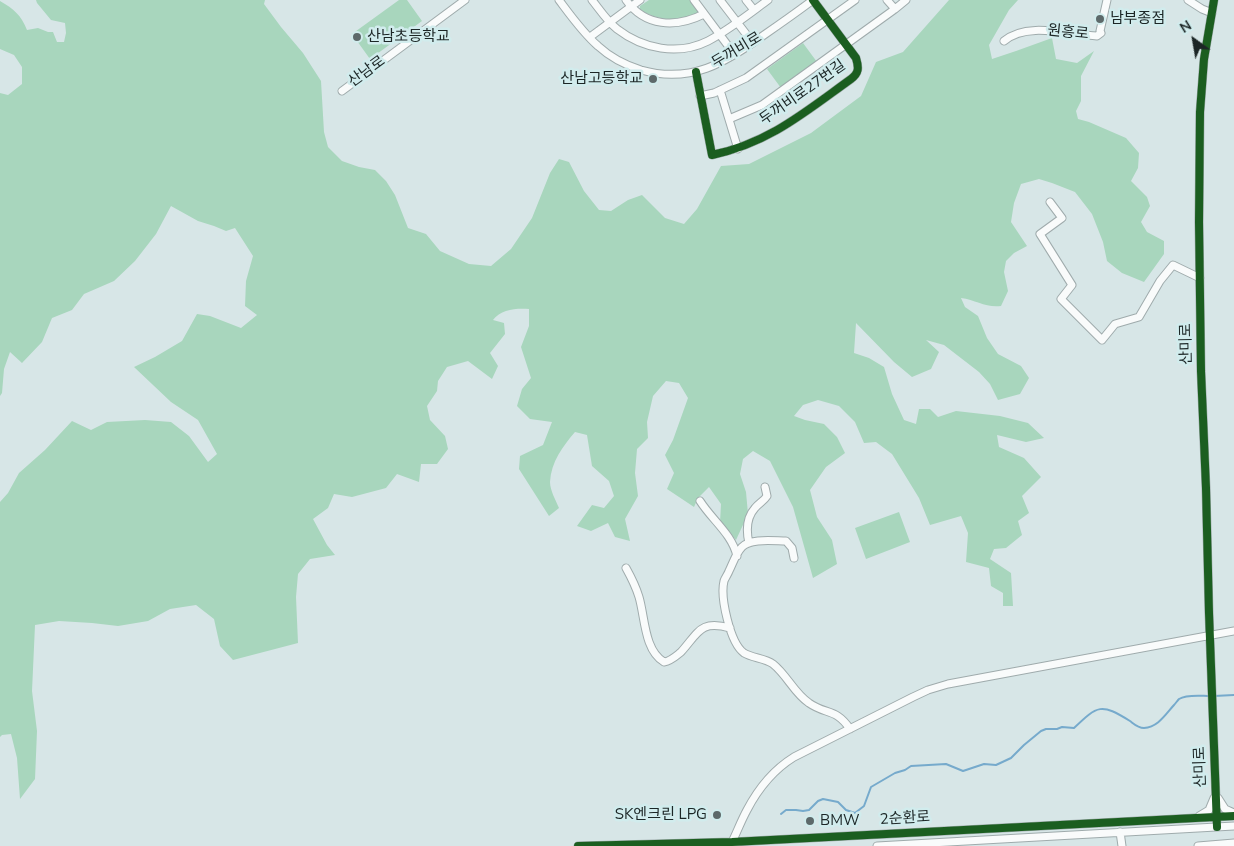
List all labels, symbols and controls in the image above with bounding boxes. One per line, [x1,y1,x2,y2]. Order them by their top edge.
place label: 남부종점 [1110,10,1165,28]
marker: 남부종점 [1094,13,1106,25]
north arrow [1169,15,1219,65]
text: N [1176,16,1195,38]
street label: 원흥로 [1046,22,1090,44]
place label: 산남초등학교 [367,28,450,46]
street label: 두꺼비로 [709,29,765,73]
marker: 산남초등학교 [351,31,363,43]
street label: 산남로 [345,53,389,91]
street label: 두꺼비로27번길 [757,57,849,129]
place label: 산남고등학교 [560,70,643,88]
marker: 산남고등학교 [647,73,659,85]
street label: 산미로 [1178,323,1196,365]
street label: 산미로 [1191,746,1211,788]
place label: SK엔크린 LPG [615,806,707,824]
marker: SK엔크린 LPG [711,809,723,821]
street label: 2순환로 [879,809,931,829]
place label: BMW [820,812,859,830]
marker: BMW [804,815,816,827]

